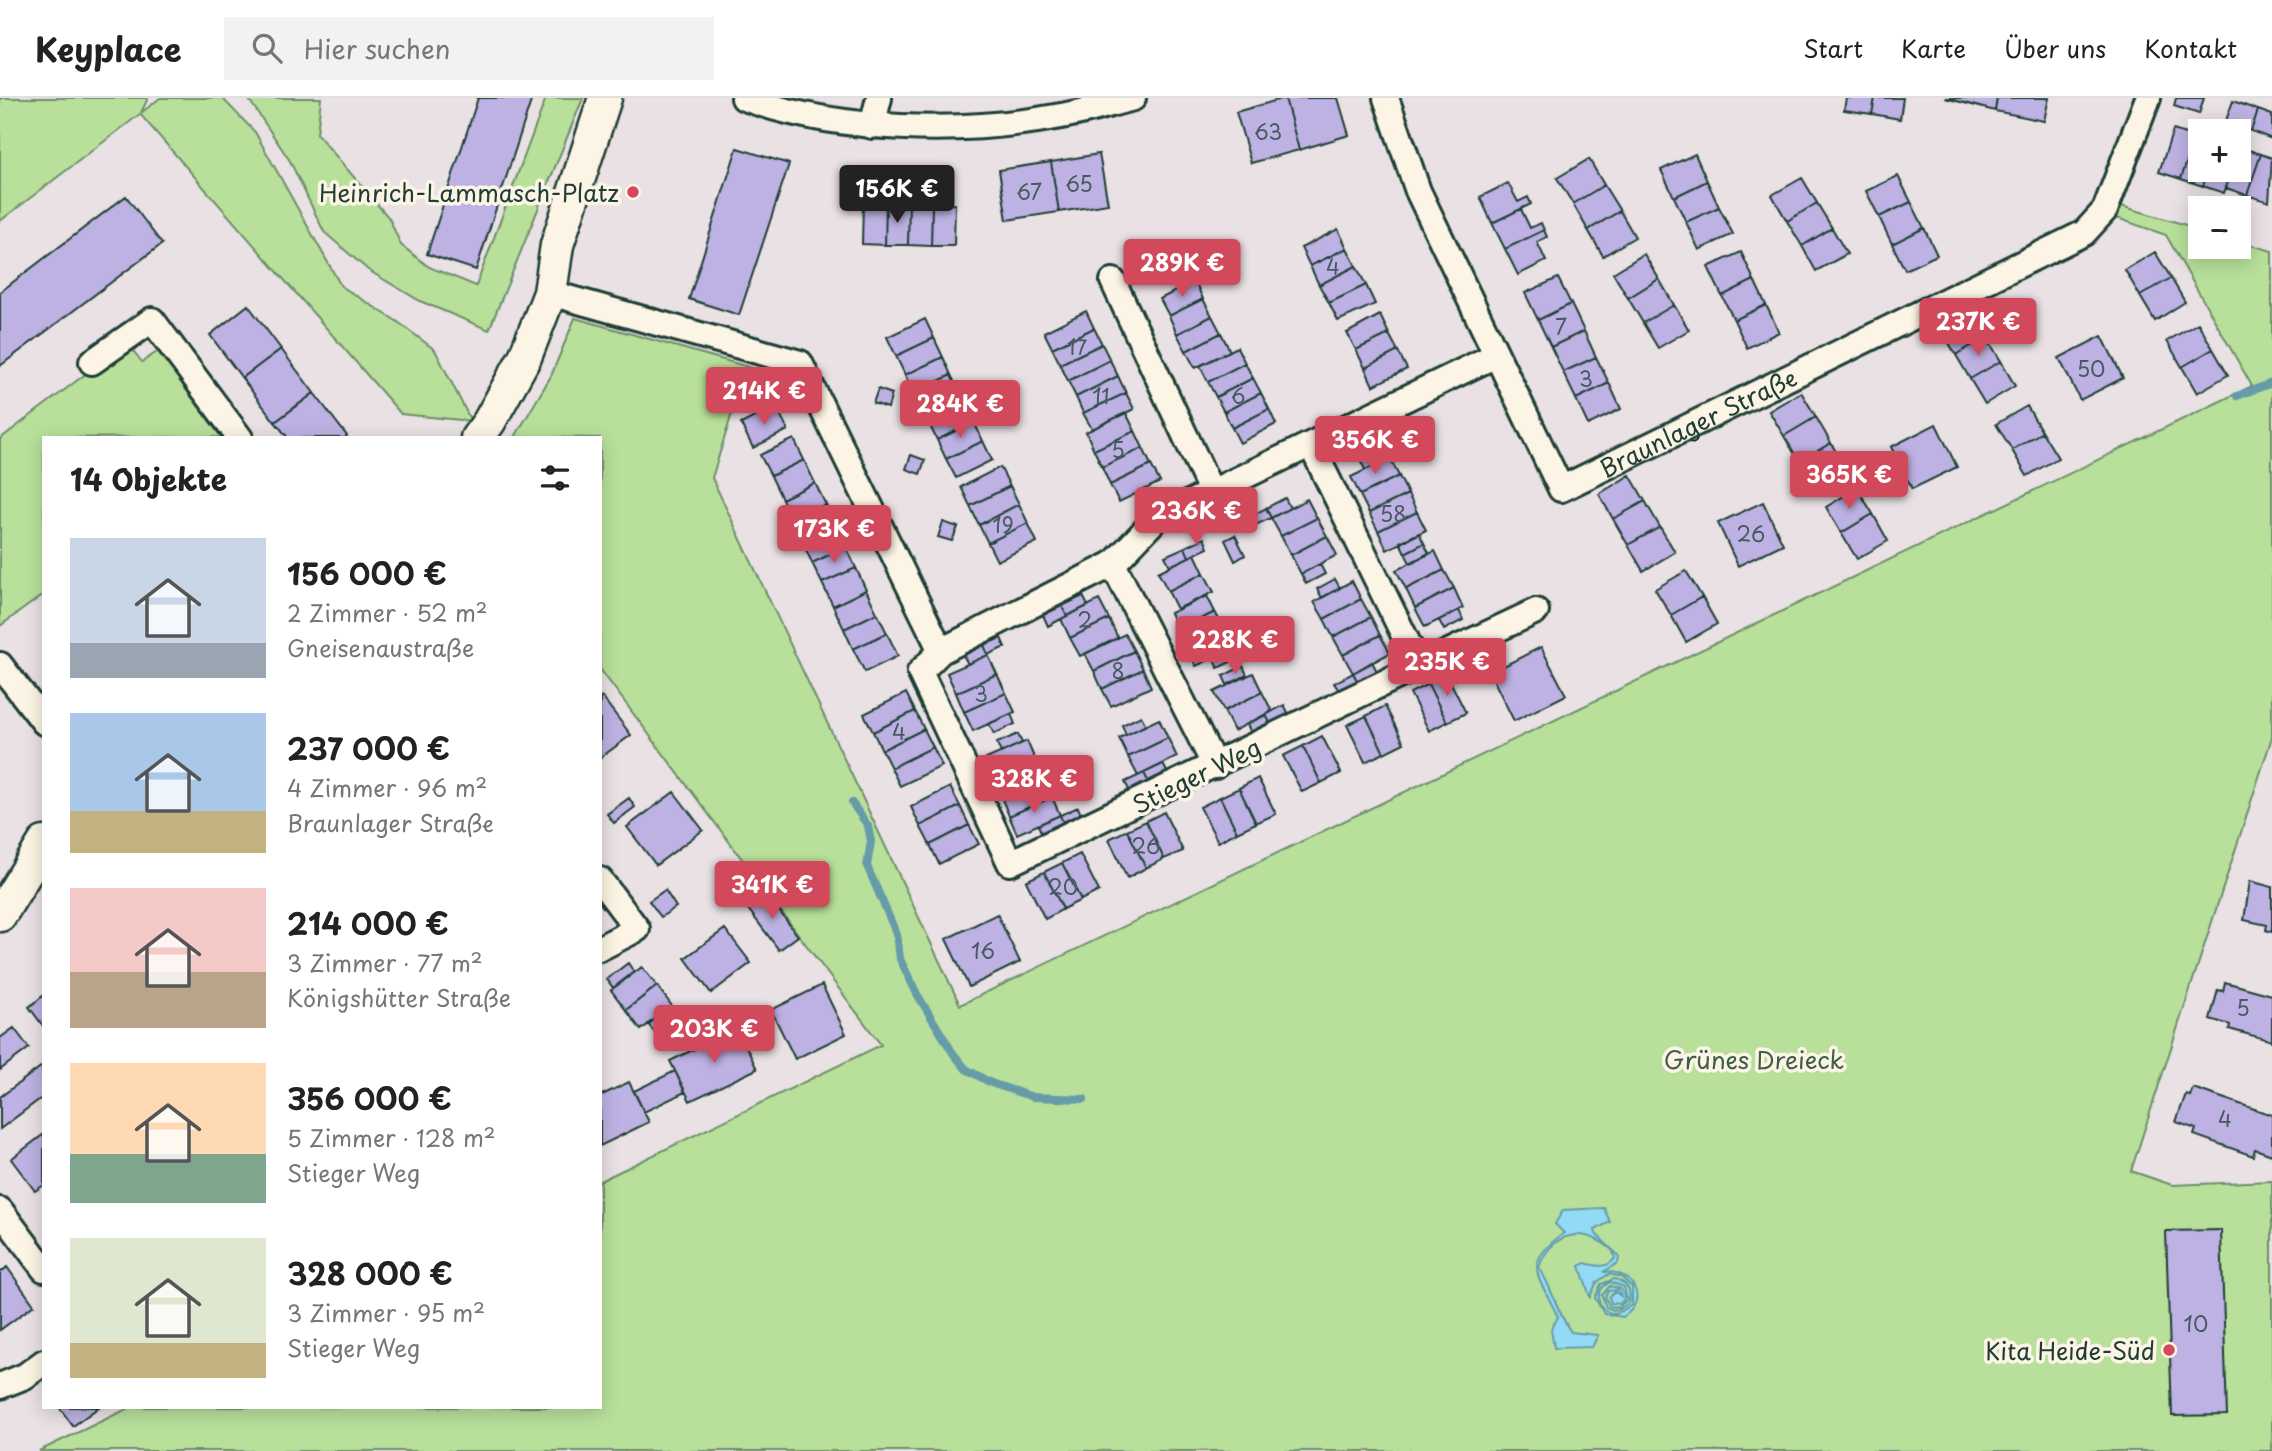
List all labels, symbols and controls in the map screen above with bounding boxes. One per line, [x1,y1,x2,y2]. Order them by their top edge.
search box [224,17,714,80]
text: Keyplace [35,23,182,73]
icon: search [248,29,286,67]
text: Hier suchen [304,29,450,68]
text: Start [1803,30,1863,66]
text: Karte [1901,30,1966,66]
text: Über uns [2004,30,2106,66]
text: Kontakt [2144,30,2237,66]
house number: 63 [1254,115,1282,147]
map controls [2188,119,2251,259]
button: + [2188,119,2251,182]
pin: 156K € [840,166,954,225]
house number: 65 [1065,167,1093,199]
text: 156K € [855,170,939,205]
place label: Heinrich-Lammasch-Platz [319,174,619,210]
house number: 67 [1016,175,1042,207]
marker: Heinrich-Lammasch-Platz [625,184,641,200]
button: − [2188,196,2251,259]
pin: 289K € [1125,240,1239,299]
text: 289K € [1140,244,1224,279]
house number: 4 [1326,250,1340,282]
pin: 237K € [1921,299,2035,358]
text: 237K € [1935,303,2021,338]
house number: 7 [1555,310,1567,342]
house number: 17 [1067,330,1087,362]
house number: 50 [2077,352,2105,384]
street label: Braunlager Straße [1593,359,1802,486]
house number: 3 [1579,362,1593,394]
pin: 214K € [707,368,821,427]
text: 214K € [722,372,806,407]
house number: 11 [1092,379,1110,411]
house number: 6 [1231,379,1245,411]
pin: 284K € [903,380,1017,440]
text: 284K € [916,385,1004,420]
pin: 356K € [1318,416,1432,476]
text: 356K € [1331,421,1419,456]
house number: 5 [1111,433,1125,465]
pin: 365K € [1792,452,1906,511]
text: 14 Objekte [70,456,227,501]
text: 365K € [1806,456,1892,491]
icon: filters [536,459,574,497]
pin: 236K € [1139,488,1253,547]
text: 236K € [1151,492,1241,527]
house number: 58 [1380,497,1406,529]
pin: 173K € [777,505,891,565]
house number: 19 [992,508,1014,540]
text: 173K € [793,510,875,545]
house number: 26 [1737,517,1765,549]
text: 156 000 € [287,550,447,595]
icon: home [126,566,210,650]
text: 2 Zimmer · 52 m² [287,595,488,630]
house number: 2 [1078,603,1092,635]
pin: 228K € [1178,616,1292,676]
text: 228K € [1192,621,1278,656]
text: Gneisenaustraße [287,630,474,665]
pin: 235K € [1390,638,1504,698]
text: 235K € [1404,643,1490,678]
house number: 8 [1111,654,1125,686]
house number: 3 [974,677,988,709]
house number: 4 [892,715,906,747]
text: 237 000 € [287,725,450,770]
street label: Stieger Weg [1126,728,1266,822]
icon: home [126,741,210,825]
pin: 328K € [977,756,1091,815]
text: 328K € [991,760,1077,795]
text: 4 Zimmer · 96 m² [287,770,487,805]
text: Braunlager Straße [287,805,494,840]
house number: 26 [1132,829,1160,861]
pin: 341K € [715,862,829,921]
text: 341K € [731,866,813,901]
house number: 20 [1048,870,1078,902]
text: 214 000 € [287,900,449,945]
icon: home [126,916,210,1000]
house number: 16 [971,934,995,966]
text: 3 Zimmer · 77 m² [287,945,483,980]
text: Königshütter Straße [287,980,511,1015]
house number: 5 [2236,991,2250,1023]
pin: 203K € [657,1006,771,1065]
text: 203K € [670,1010,758,1045]
park label: Grünes Dreieck [1664,1041,1844,1077]
text: 356 000 € [287,1075,452,1120]
icon: home [126,1091,210,1175]
house number: 4 [2218,1102,2232,1134]
text: 5 Zimmer · 128 m² [287,1120,496,1155]
text: Stieger Weg [287,1155,420,1190]
text: 328 000 € [287,1250,453,1295]
icon: home [126,1266,210,1350]
text: 3 Zimmer · 95 m² [287,1295,485,1330]
house number: 10 [2184,1307,2208,1339]
text: Stieger Weg [287,1330,420,1365]
place label: Kita Heide-Süd [1985,1332,2155,1368]
marker: Kita Heide-Süd [2161,1342,2177,1358]

